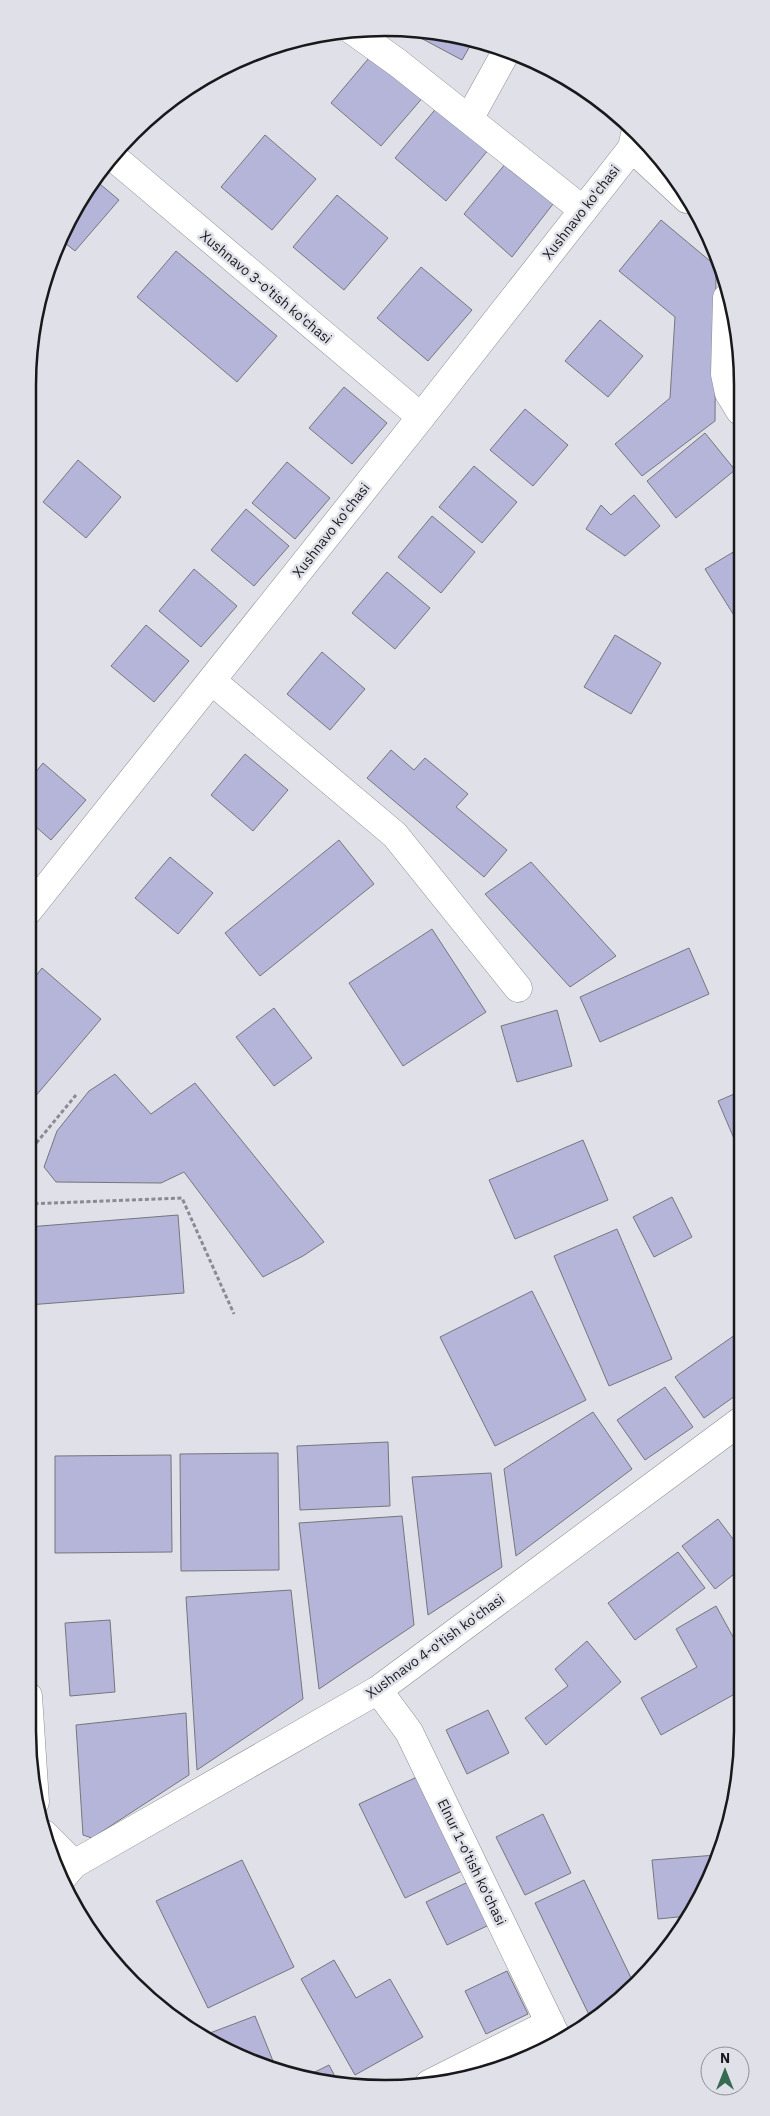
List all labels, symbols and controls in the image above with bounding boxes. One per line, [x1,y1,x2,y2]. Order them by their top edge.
street label: Xushnavo ko'chasi [539,161,623,263]
street label: Xushnavo 3-o'tish ko'chasi [196,227,336,347]
street label: Xushnavo ko'chasi [289,479,373,581]
street label: Xushnavo 4-o'tish ko'chasi [362,1590,508,1702]
street label: Elnur 1-o'tish ko'chasi [434,1796,510,1928]
north arrow [700,2046,750,2096]
text: N [720,2049,730,2067]

